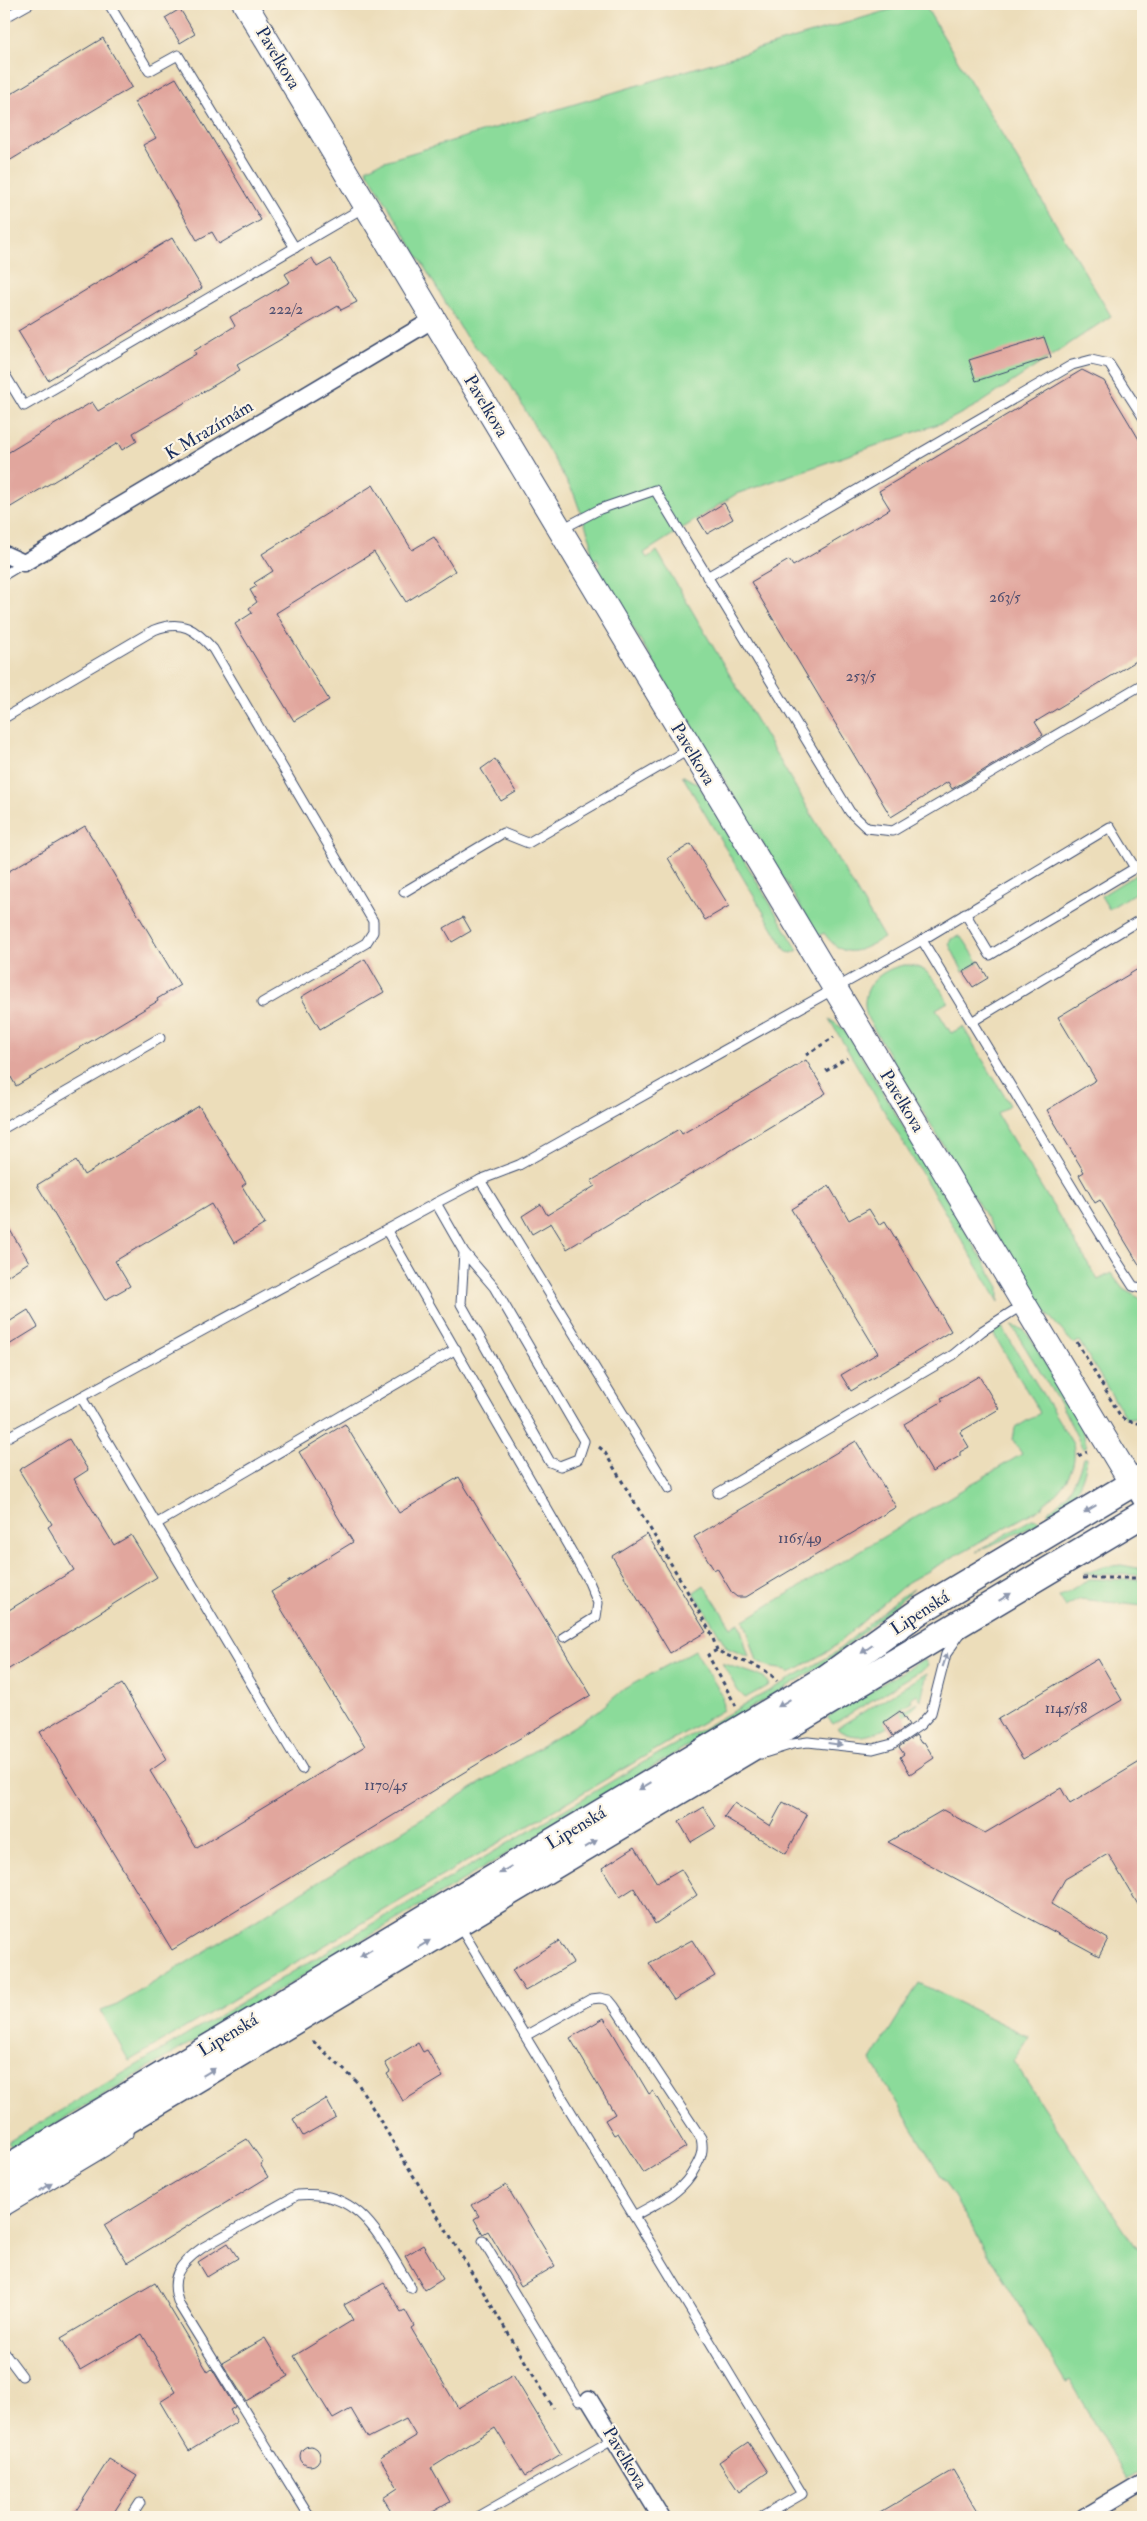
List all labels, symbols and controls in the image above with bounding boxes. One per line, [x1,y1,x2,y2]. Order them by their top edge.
street label: Pavelkova [250,23,306,94]
house number: 222/2 [269,300,304,319]
street label: Pavelkova [458,371,514,442]
street label: K Mrazírnám [161,395,257,465]
house number: 263/5 [989,588,1021,607]
house number: 253/5 [846,667,877,686]
street label: Pavelkova [665,719,721,790]
street label: Pavelkova [874,1066,930,1137]
one-way arrow [1084,1505,1097,1514]
house number: 1165/49 [778,1529,822,1548]
street label: Lipenská [886,1585,954,1641]
one-way arrow [997,1593,1012,1601]
one-way arrow [861,1644,874,1654]
one-way arrow [941,1653,949,1668]
one-way arrow [778,1699,791,1708]
house number: 1145/58 [1045,1699,1087,1718]
one-way arrow [827,1741,843,1749]
house number: 1170/45 [364,1776,408,1795]
one-way arrow [638,1782,651,1791]
street label: Lipenská [542,1801,611,1855]
one-way arrow [584,1840,597,1849]
one-way arrow [499,1865,512,1874]
one-way arrow [417,1939,430,1948]
one-way arrow [359,1949,372,1958]
street label: Lipenská [194,2008,263,2062]
one-way arrow [202,2067,215,2076]
one-way arrow [39,2183,52,2192]
street label: Pavelkova [597,2423,653,2494]

